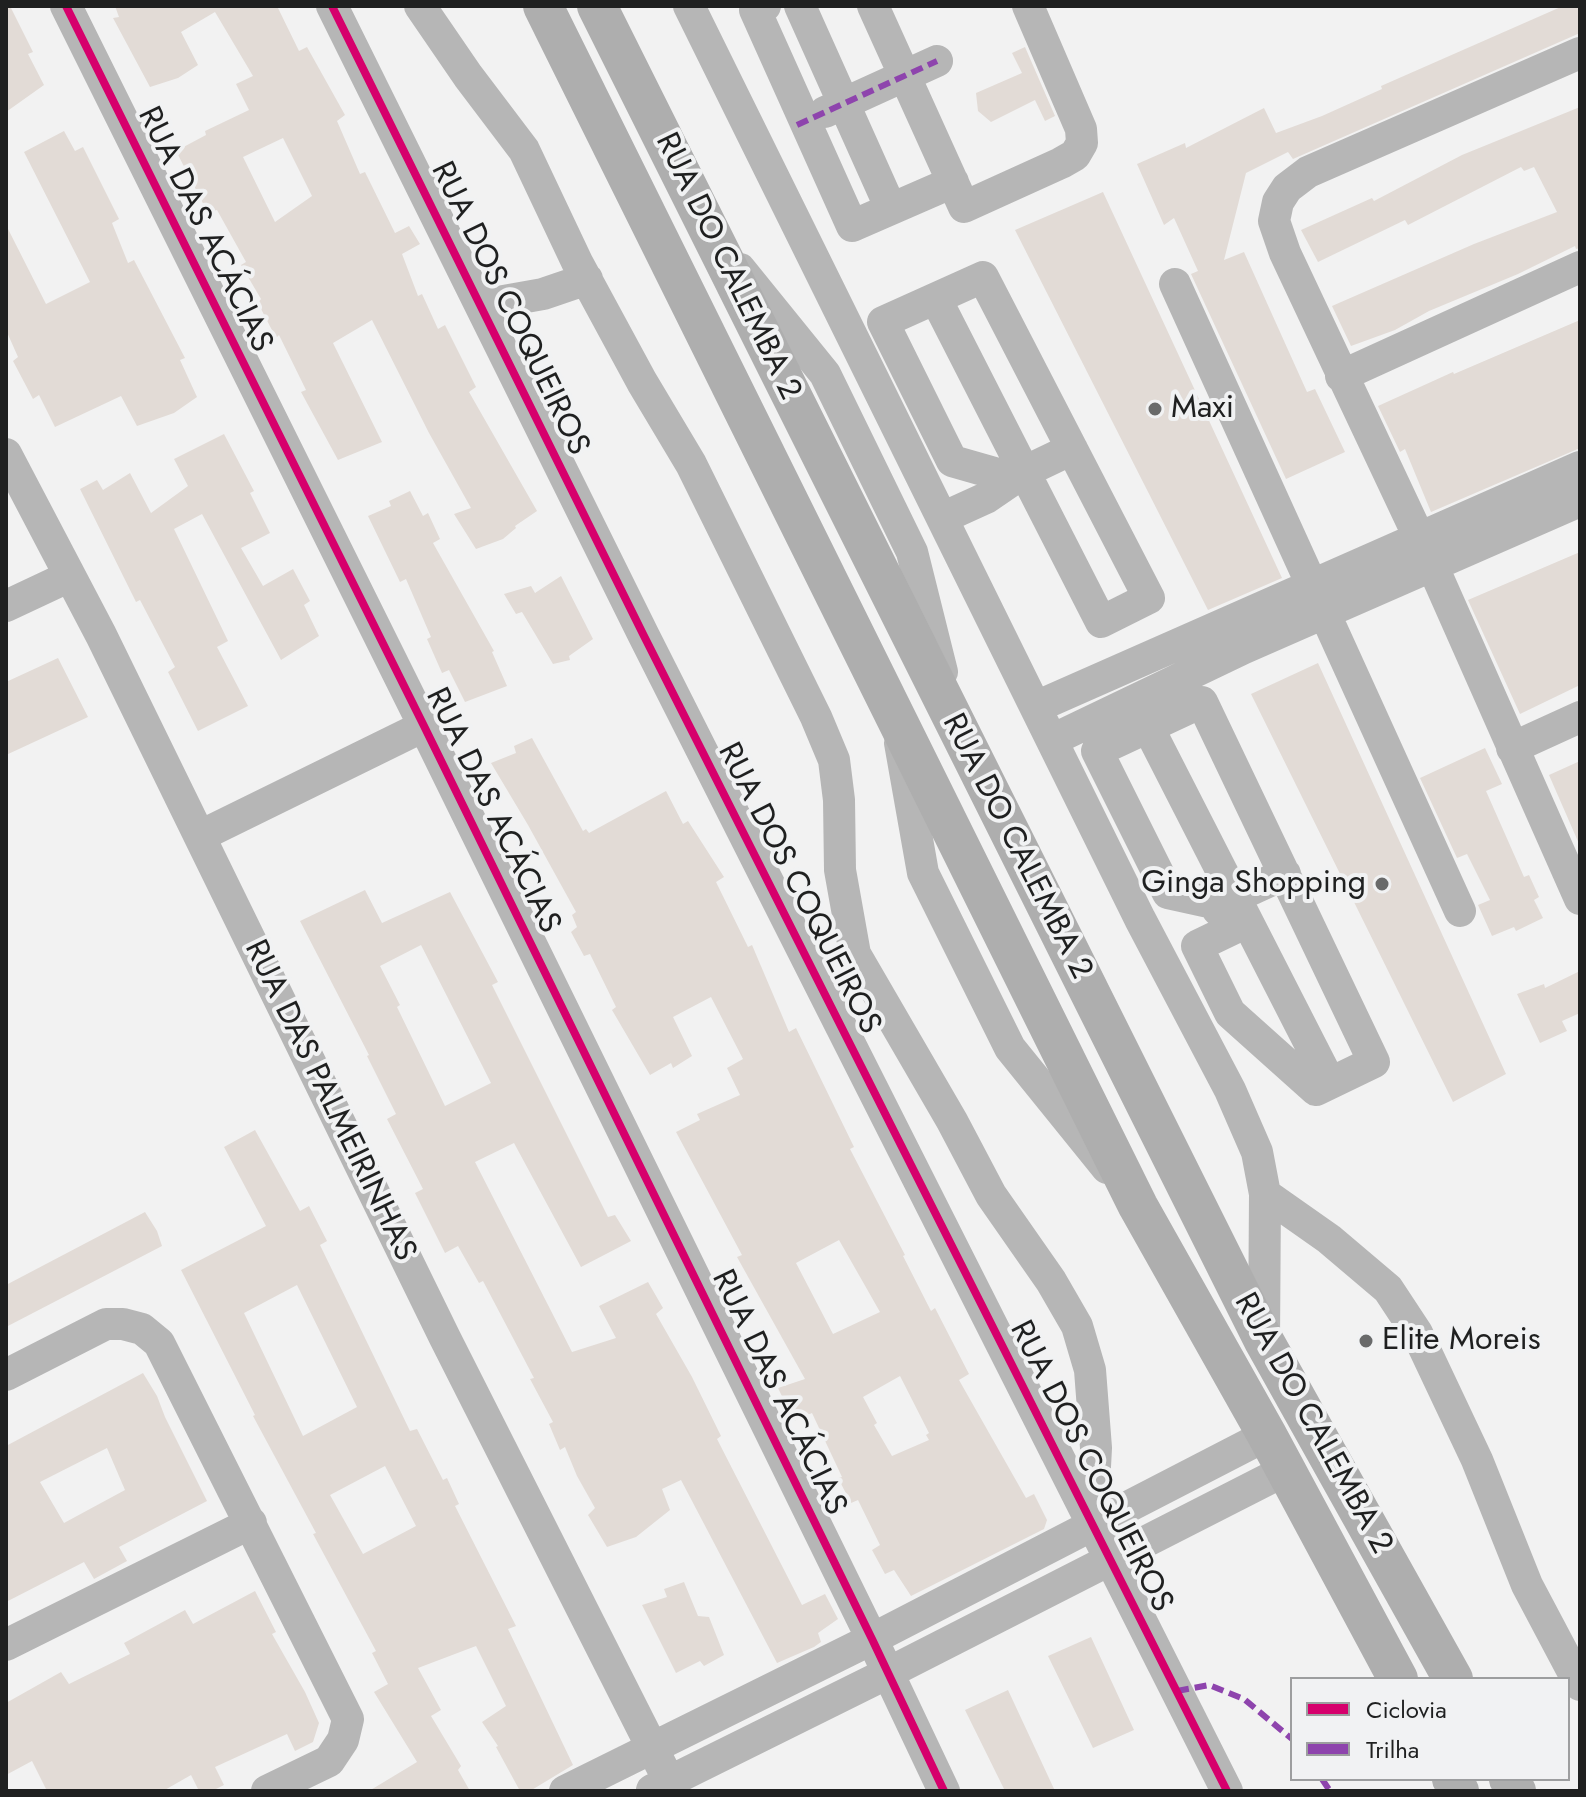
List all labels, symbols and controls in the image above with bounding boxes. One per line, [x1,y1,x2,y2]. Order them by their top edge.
street label: RUA DAS ACÁCIAS [128,101,280,359]
street label: RUA DO CALEMBA 2 [646,127,808,407]
street label: RUA DOS COQUEIROS [421,156,597,462]
place label: Maxi [1171,390,1234,428]
marker: Maxi [1146,400,1164,418]
street label: RUA DAS ACÁCIAS [416,682,568,940]
street label: RUA DO CALEMBA 2 [933,708,1099,986]
street label: RUA DOS COQUEIROS [708,737,888,1041]
place label: Ginga Shopping [1141,865,1366,903]
marker: Ginga Shopping [1373,875,1391,893]
street label: RUA DAS PALMEIRINHAS [235,934,423,1268]
street label: RUA DAS ACÁCIAS [702,1264,854,1522]
street label: RUA DO CALEMBA 2 [1224,1287,1400,1561]
street label: RUA DOS COQUEIROS [1000,1315,1180,1619]
place label: Elite Moreis [1382,1322,1541,1360]
marker: Elite Moreis [1357,1332,1375,1350]
legend [1290,1677,1570,1781]
text: Ciclovia [1366,1692,1447,1727]
text: Trilha [1366,1732,1419,1767]

